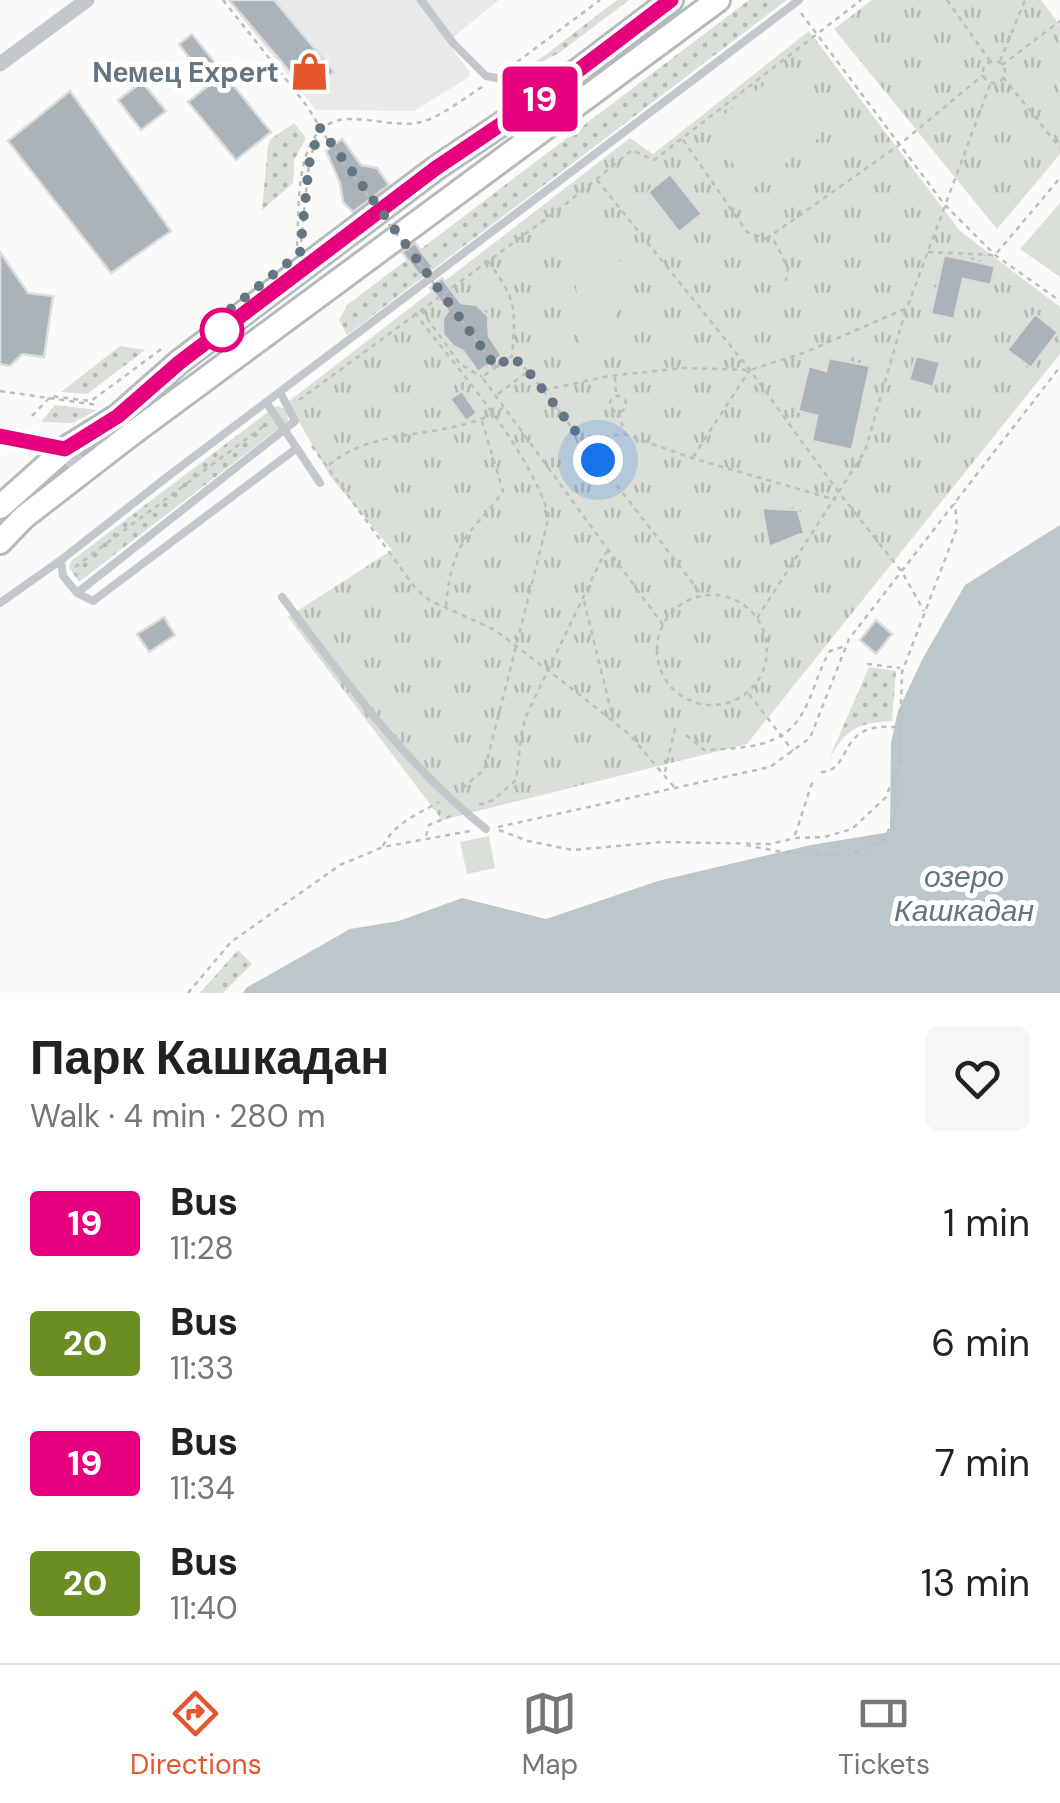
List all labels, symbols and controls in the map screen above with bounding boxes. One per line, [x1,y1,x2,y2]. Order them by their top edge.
shop icon: Nемец Expert [288,51,330,93]
place label: Nемец Expert [92,54,279,91]
line badge: 19 [495,66,585,132]
text: 19 [523,76,557,122]
unlabelled marker [201,309,243,351]
your location [573,435,623,485]
water label: озеро Кашкадан [894,857,1034,930]
text: Парк Кашкадан [30,1026,389,1089]
button: heart [925,1026,1030,1131]
text: Walk · 4 min · 280 m [30,1095,326,1137]
text: Bus [170,1177,238,1227]
text: 1 min [943,1198,1030,1248]
text: 19 [68,1200,102,1246]
text: 11:28 [170,1227,234,1269]
text: Bus [170,1297,238,1347]
text: 6 min [931,1318,1030,1368]
text: 20 [63,1320,107,1366]
text: 11:33 [170,1347,234,1389]
text: Bus [170,1417,238,1467]
text: 7 min [935,1438,1030,1488]
text: 19 [68,1440,102,1486]
text: 11:34 [170,1467,235,1509]
text: Bus [170,1537,238,1587]
text: 13 min [921,1558,1030,1608]
text: 20 [63,1560,107,1606]
text: 11:40 [170,1587,238,1629]
tab: Directions [130,1686,262,1783]
tab: Map [522,1686,578,1783]
tab: Tickets [838,1686,930,1783]

